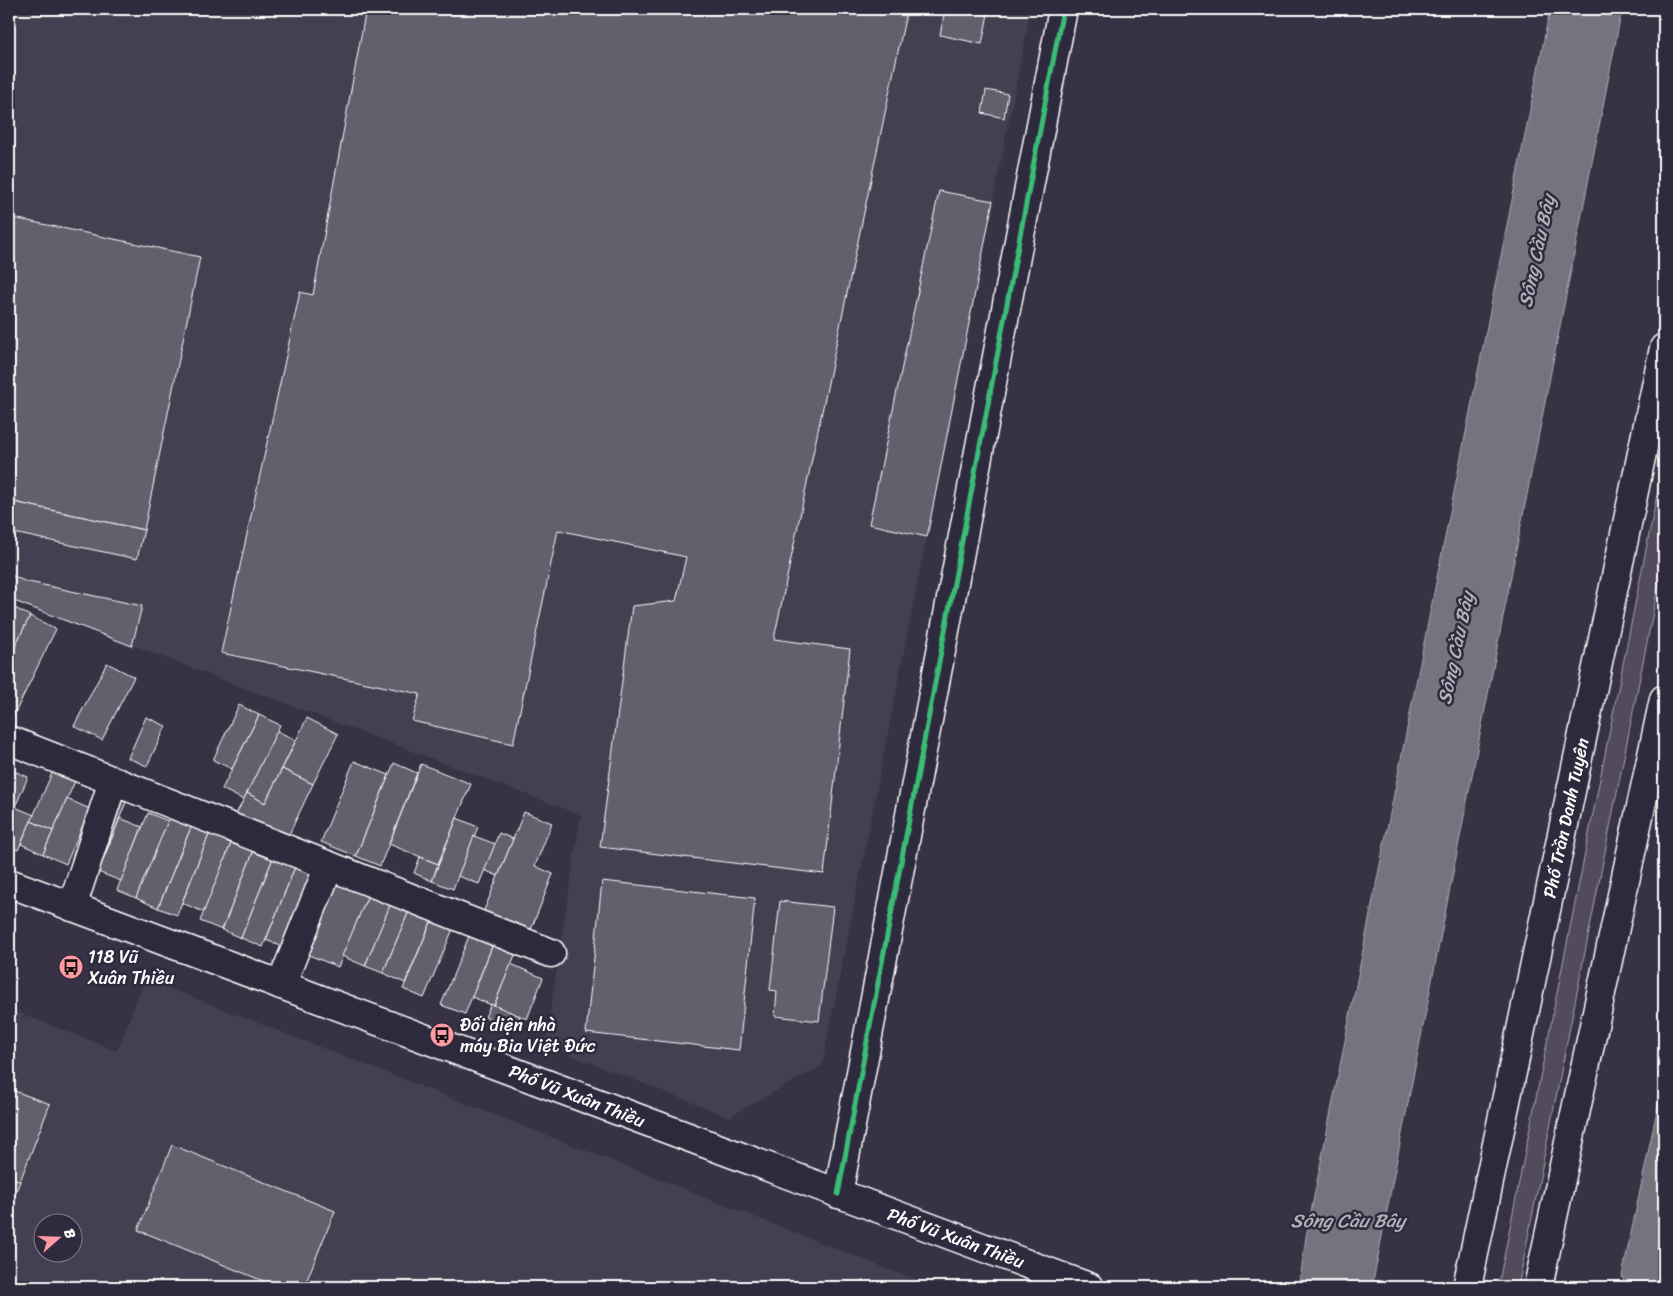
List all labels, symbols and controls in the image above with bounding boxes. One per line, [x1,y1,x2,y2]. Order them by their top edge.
water label: Sông Cầu Bây [1508,189,1565,310]
water label: Sông Cầu Bây [1427,586,1484,707]
street label: Phố Trần Danh Tuyên [1533,735,1599,901]
place label: 118 Vũ Xuân Thiều [87,941,175,994]
bus stop icon: 118 Vũ Xuân Thiều [58,954,84,980]
place label: Đối diện nhà máy Bia Việt Đức [460,1009,595,1062]
bus stop icon: Đối diện nhà máy Bia Việt Đức [429,1022,455,1048]
street label: Phố Vũ Xuân Thiều [504,1055,650,1137]
street label: Phố Vũ Xuân Thiều [883,1198,1029,1278]
water label: Sông Cầu Bây [1291,1204,1408,1237]
north arrow [32,1214,82,1264]
text: B [56,1225,83,1242]

